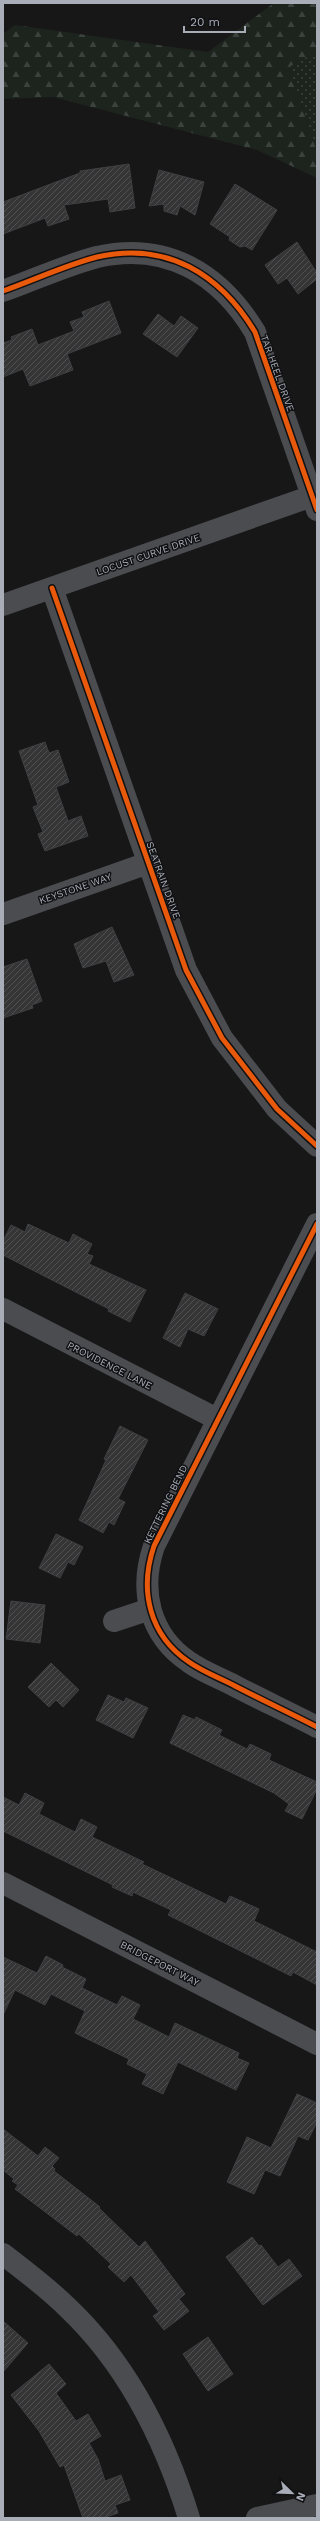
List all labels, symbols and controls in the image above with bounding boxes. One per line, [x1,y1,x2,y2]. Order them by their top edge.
scale bar [184,8,245,34]
text: 20 m [190,15,220,29]
street label: TAR HEEL DRIVE [259,333,296,413]
street label: LOCUST CURVE DRIVE [95,532,201,577]
street label: SEATRAIN DRIVE [144,840,183,920]
street label: KEYSTONE WAY [38,871,113,906]
street label: PROVIDENCE LANE [66,1339,154,1392]
street label: KETTERING BEND [142,1463,189,1545]
street label: BRIDGEPORT WAY [119,1939,201,1988]
north arrow [272,2473,312,2513]
text: N [293,2490,308,2503]

